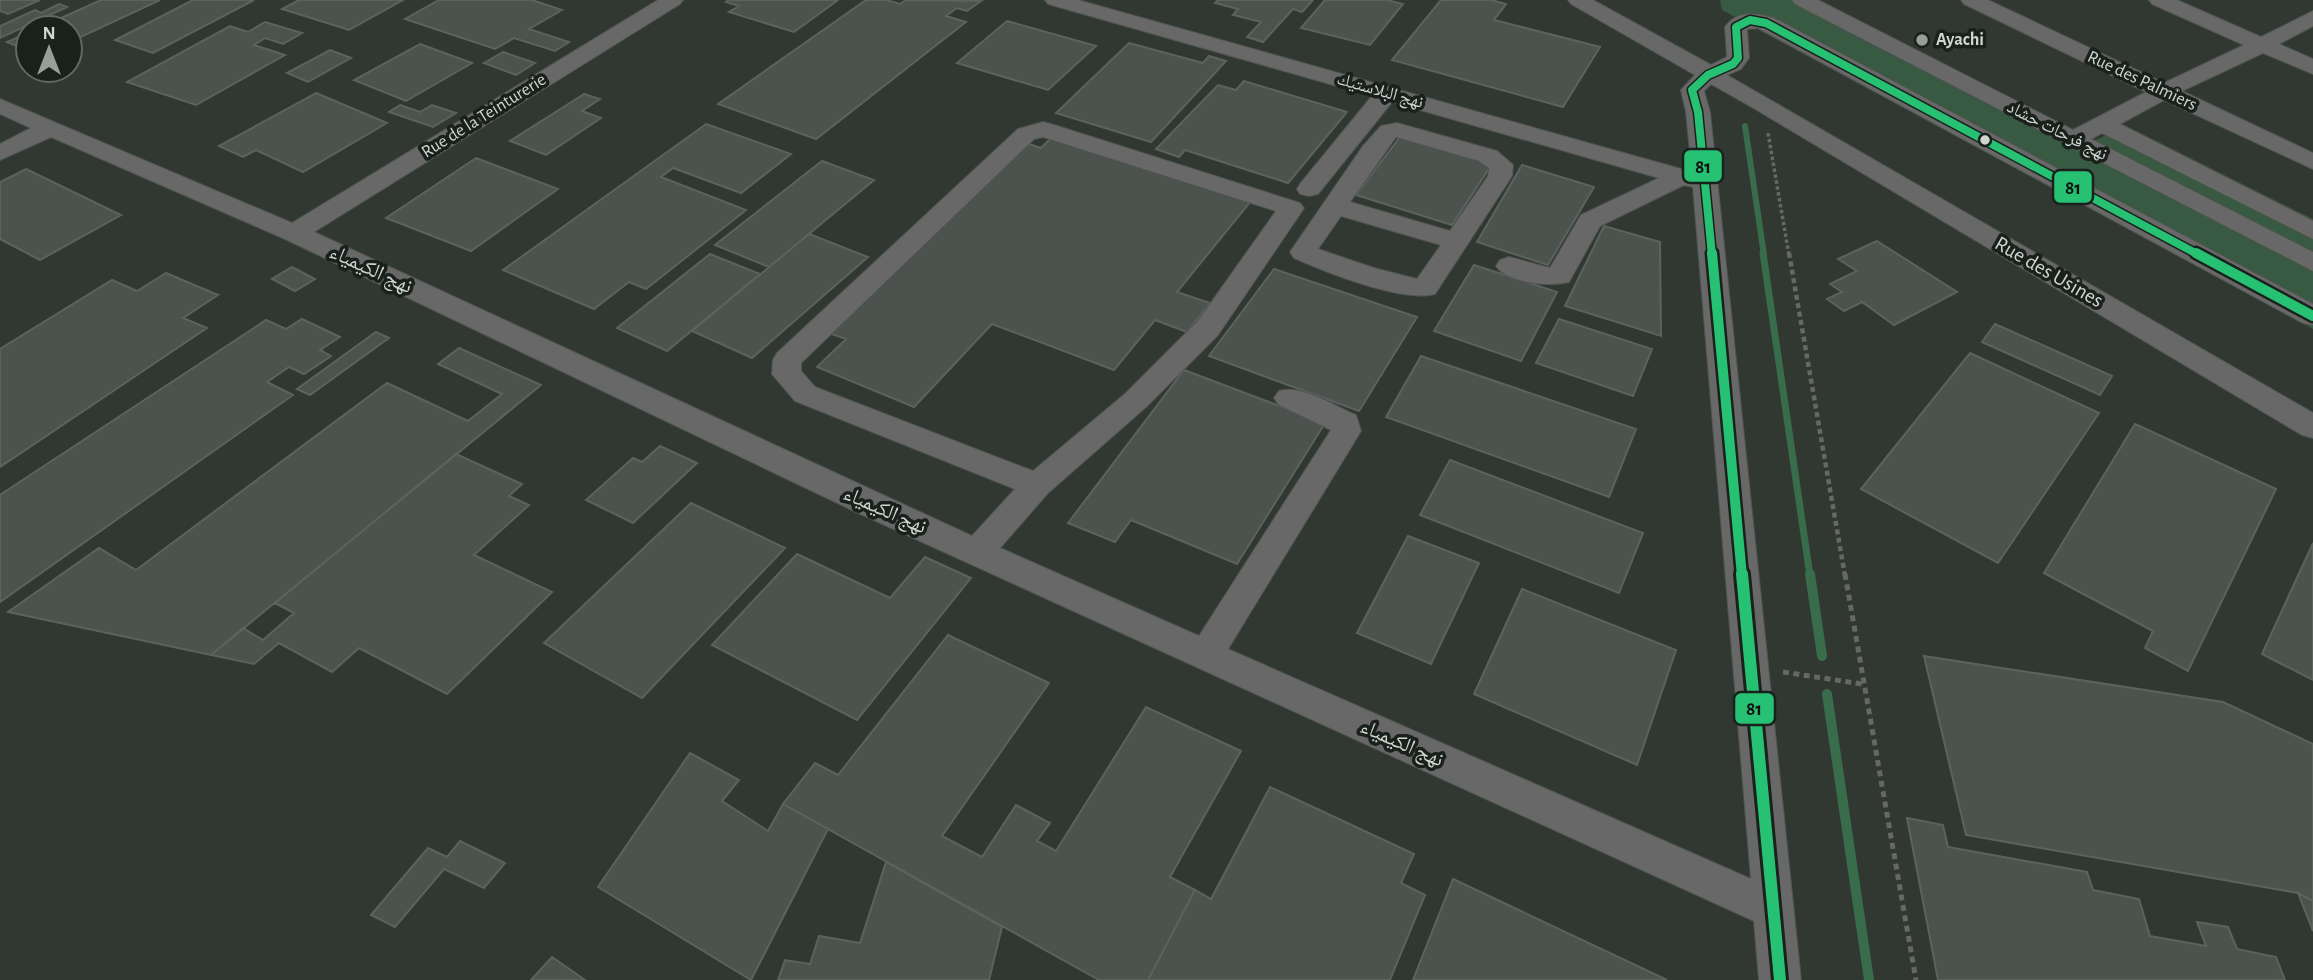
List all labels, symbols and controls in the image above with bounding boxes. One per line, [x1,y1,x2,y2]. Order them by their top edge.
north arrow [14,14,84,84]
text: N [42,24,56,43]
place label: Ayachi [1936,31,1984,49]
marker: Ayachi [1914,32,1930,48]
street label: Rue des Palmiers [2084,48,2200,114]
street label: Rue de la Teinturerie [418,70,550,162]
street label: نهج البلاستيك [1334,70,1425,114]
street label: نهج فرحات حشاد [2003,98,2110,166]
unlabelled marker [1978,133,1992,147]
line badge: 81 [1683,149,1723,183]
text: 81 [1695,158,1711,177]
line badge: 81 [2053,170,2093,204]
text: 81 [2065,179,2081,198]
street label: Rue des Usines [1991,233,2107,311]
street label: نهج الكيمياء [326,241,416,299]
street label: نهج الكيمياء [839,482,930,539]
line badge: 81 [1734,692,1775,725]
text: 81 [1746,700,1762,719]
street label: نهج الكيمياء [1356,715,1447,772]

